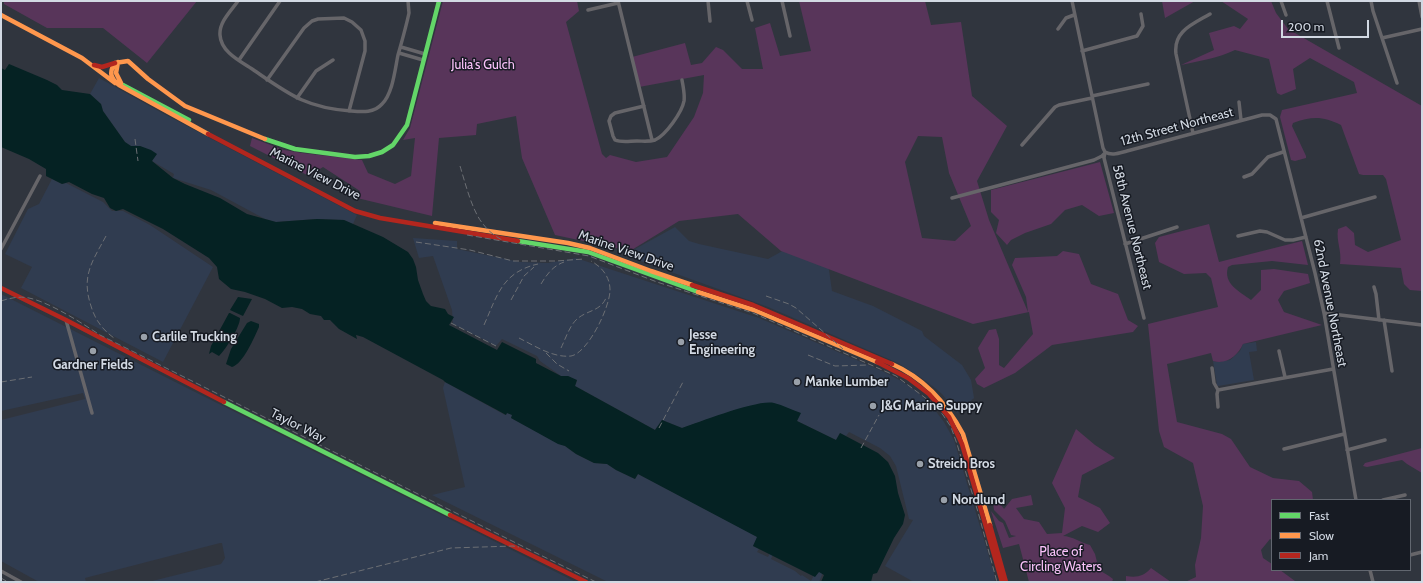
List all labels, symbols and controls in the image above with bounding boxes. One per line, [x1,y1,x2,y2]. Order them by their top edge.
scale bar [1283,12,1371,38]
text: 200 m [1288,19,1324,34]
park label: Julia's Gulch [451,57,515,73]
street label: 12th Street Northeast [1119,104,1235,150]
street label: Marine View Drive [267,144,363,204]
street label: 58th Avenue Northeast [1109,163,1155,291]
street label: Marine View Drive [576,227,676,275]
street label: 62nd Avenue Northeast [1310,238,1350,368]
place label: Jesse Engineering [689,327,755,358]
place label: Carlile Trucking [152,329,237,345]
marker: Carlile Trucking [139,332,149,342]
marker: Jesse Engineering [676,337,686,347]
marker: Gardner Fields [88,346,98,356]
place label: Gardner Fields [53,357,133,373]
place label: Manke Lumber [805,374,888,390]
marker: Manke Lumber [792,377,802,387]
place label: J&G Marine Suppy [881,398,982,414]
marker: J&G Marine Suppy [868,401,878,411]
street label: Taylor Way [268,405,328,447]
place label: Streich Bros [928,456,995,472]
marker: Streich Bros [915,459,925,469]
place label: Nordlund [952,492,1005,508]
marker: Nordlund [939,495,949,505]
legend [1271,499,1411,571]
text: Fast [1309,508,1329,523]
text: Slow [1309,528,1334,543]
park label: Place of Circling Waters [1020,544,1102,575]
text: Jam [1309,548,1328,563]

